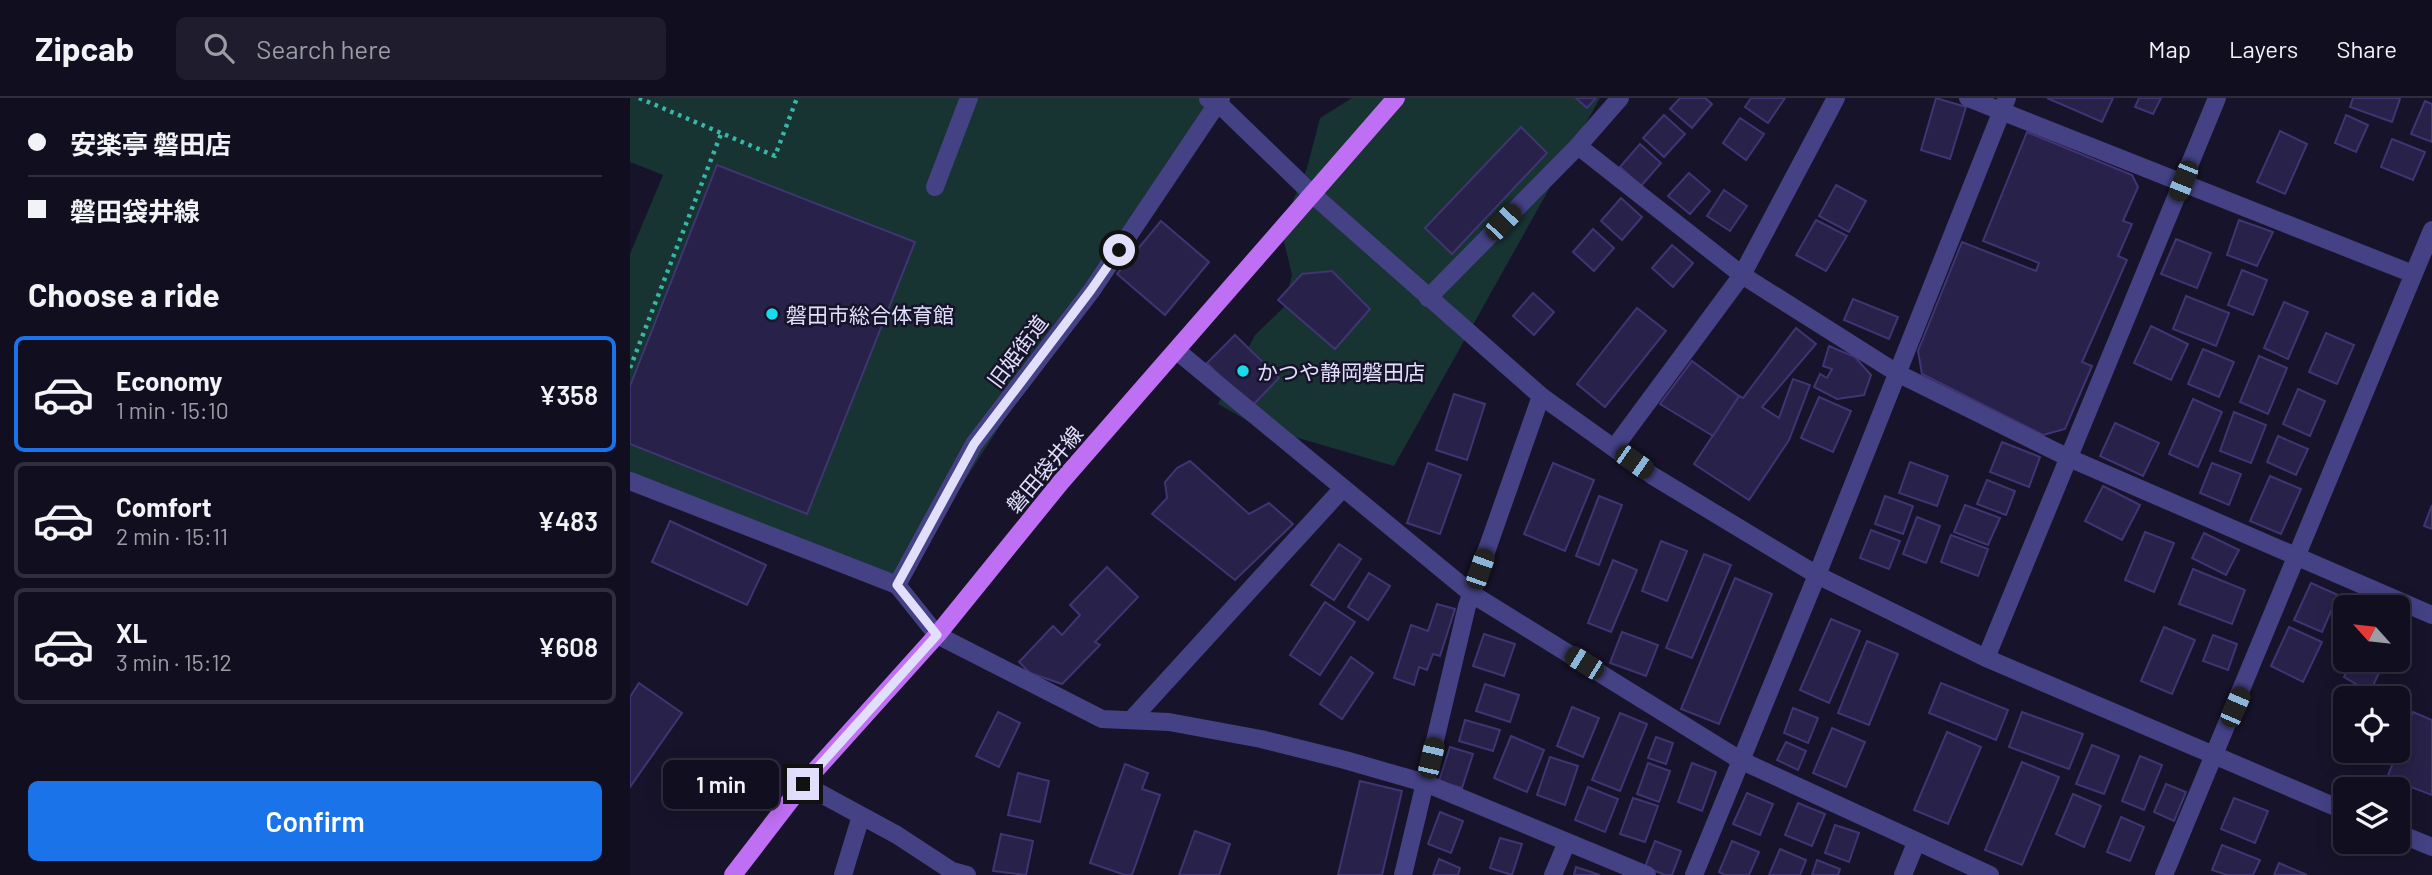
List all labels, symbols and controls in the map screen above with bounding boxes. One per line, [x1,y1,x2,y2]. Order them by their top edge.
search box [176,17,666,80]
text: Zipcab [35,28,134,68]
icon: search [200,29,238,67]
text: Search here [256,33,391,64]
text: Map [2148,34,2191,63]
text: Layers [2229,34,2298,63]
text: Share [2336,34,2397,63]
text: 安楽亭 磐田店 [70,128,231,159]
car [2166,158,2201,204]
text: 磐田袋井線 [70,195,200,226]
car [1481,200,1526,244]
route start [1103,234,1135,266]
text: Choose a ride [28,275,220,313]
place label: 磐田市総合体育館 [786,302,954,327]
marker: 磐田市総合体育館 [764,306,780,322]
street label: 旧姫街道 [982,310,1052,392]
place label: かつや静岡磐田店 [1257,359,1425,384]
icon: car [32,363,95,426]
marker: かつや静岡磐田店 [1235,363,1251,379]
text: Economy [116,365,222,396]
text: ¥358 [539,379,598,410]
text: 1 min · 15:10 [116,396,229,424]
street label: 磐田袋井線 [1001,421,1087,517]
car [1611,441,1658,483]
icon: car [32,489,95,552]
text: Comfort [116,491,212,522]
text: ¥483 [537,505,598,536]
text: 2 min · 15:11 [116,522,228,550]
car [1464,546,1497,592]
north arrow [2333,595,2410,672]
map controls [2333,595,2410,854]
icon: car [32,615,95,678]
text: XL [116,617,147,648]
text: ¥608 [538,631,598,662]
car [1561,643,1608,683]
text: 3 min · 15:12 [116,648,232,676]
car [2218,684,2253,730]
button: locate [2333,686,2410,763]
car [1417,735,1446,781]
callout: 1 min [663,760,778,808]
route end [787,768,819,800]
text: 1 min [696,770,746,798]
button: layers [2333,777,2410,854]
button: Confirm [28,781,602,861]

